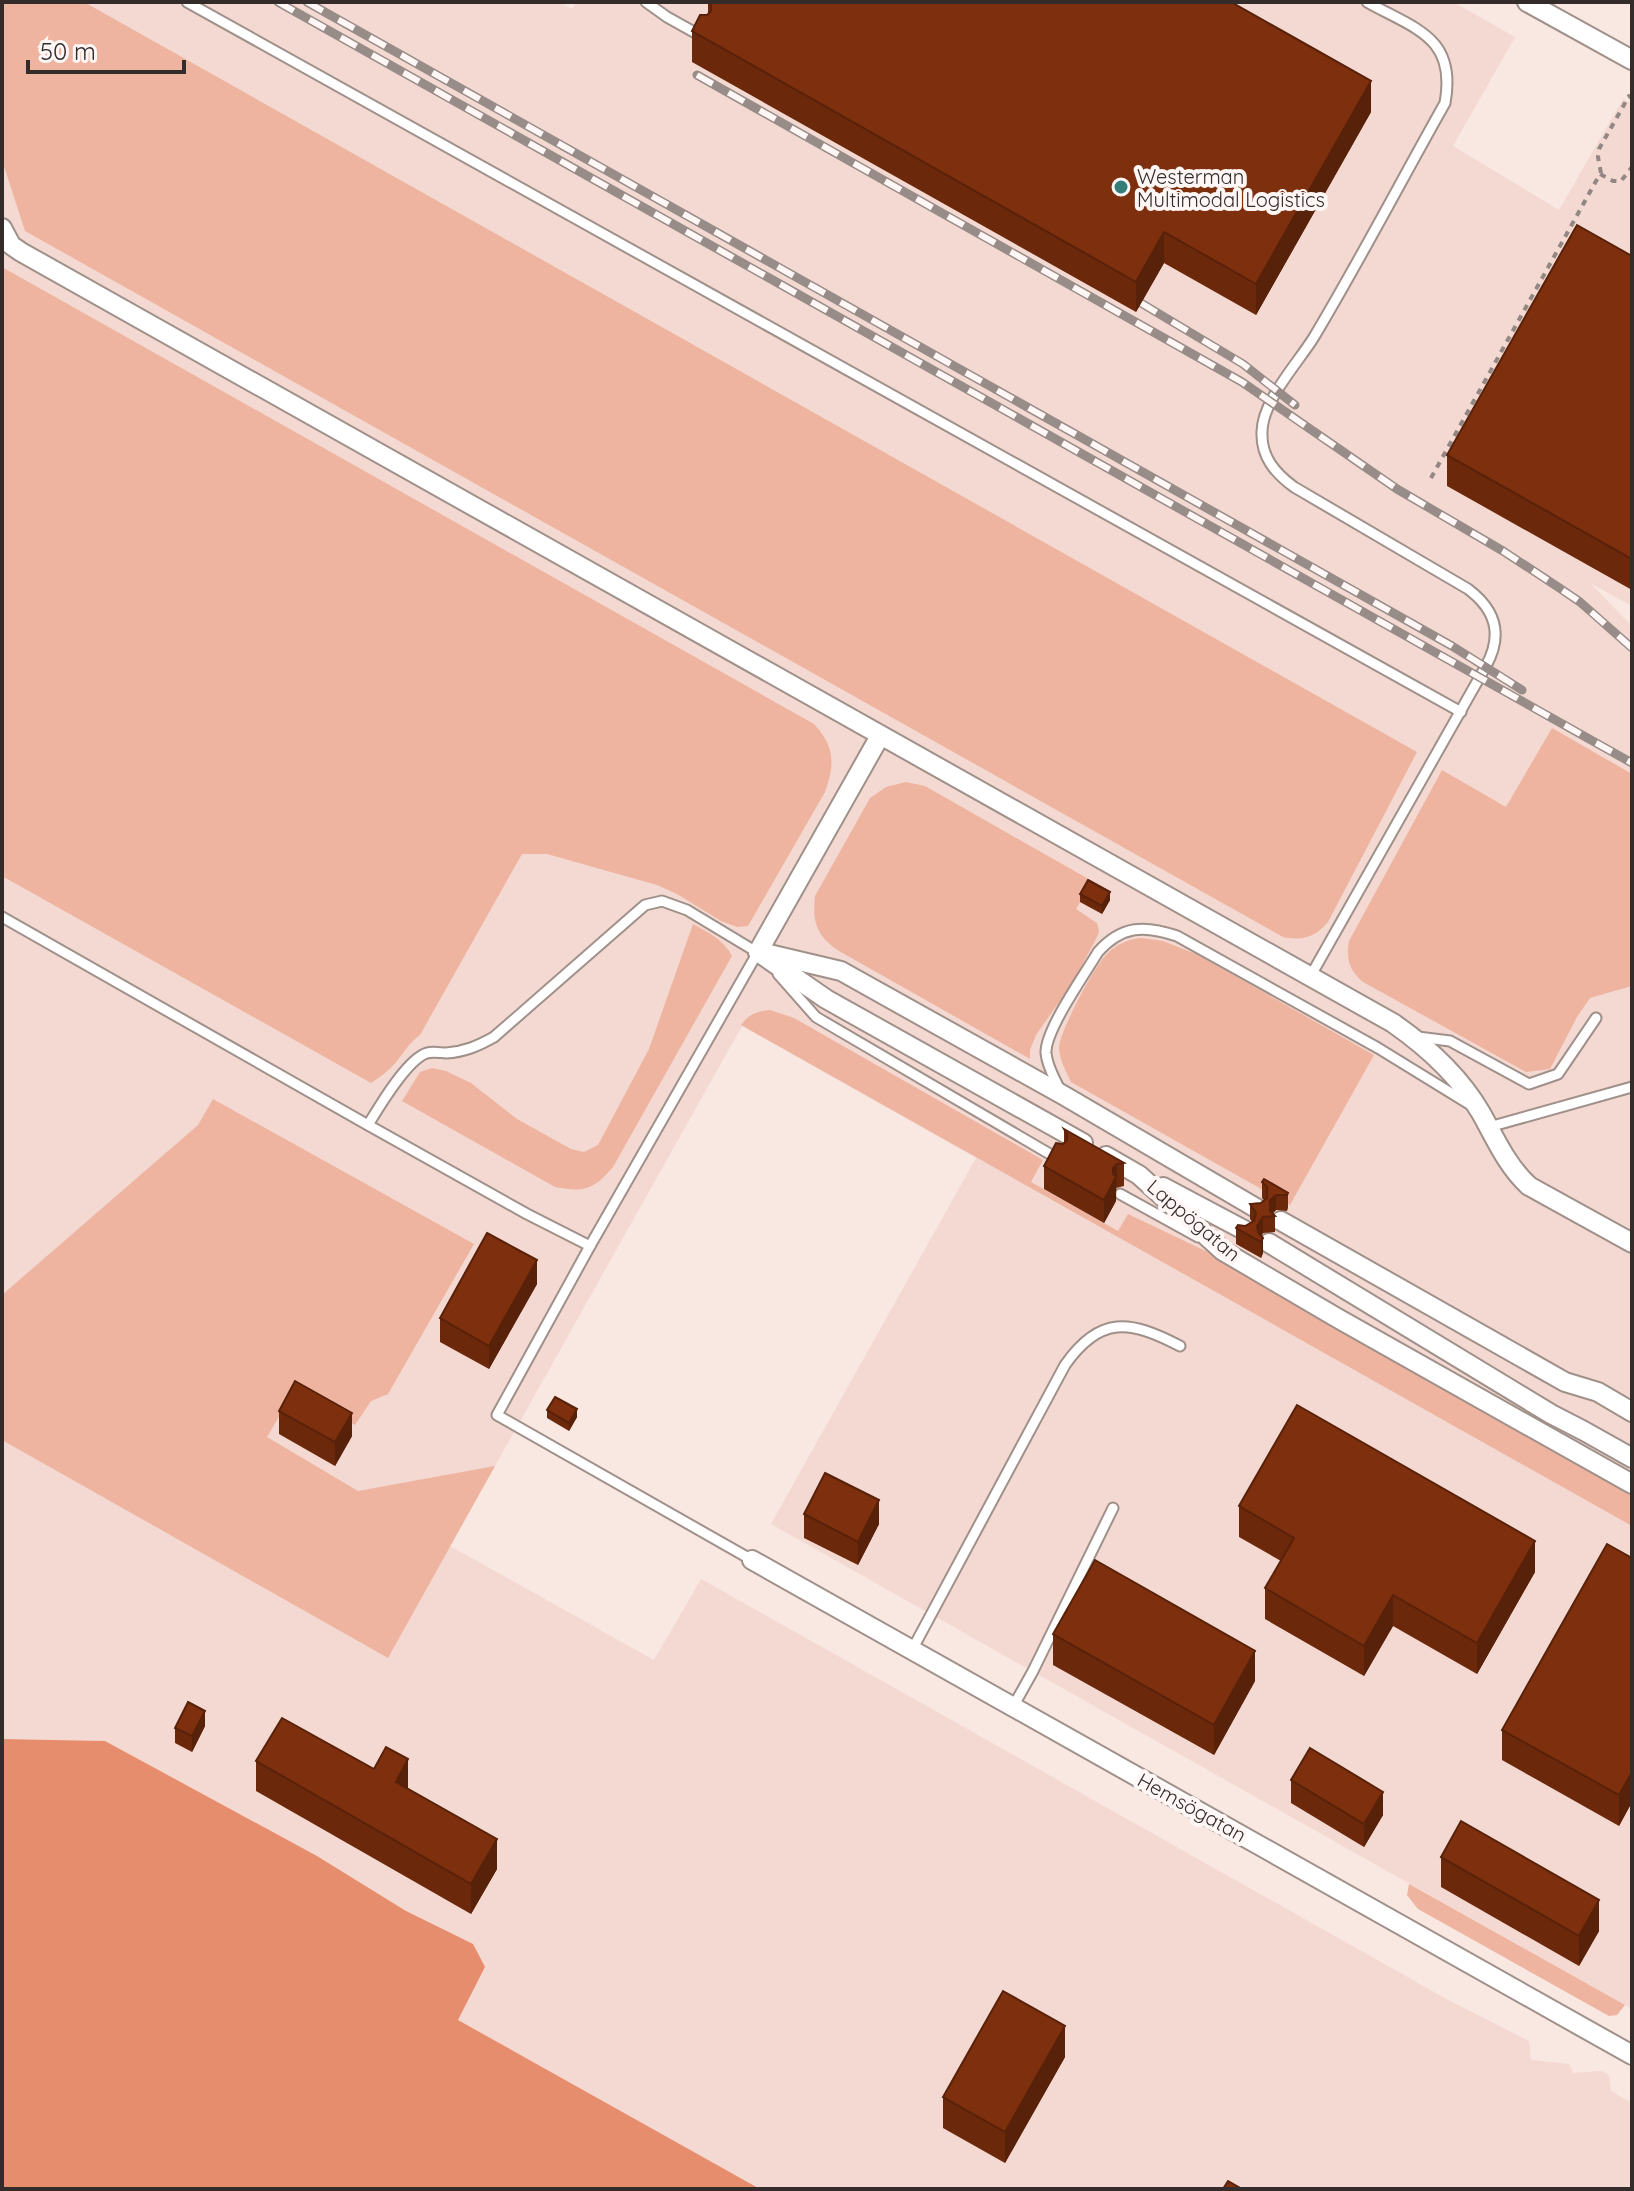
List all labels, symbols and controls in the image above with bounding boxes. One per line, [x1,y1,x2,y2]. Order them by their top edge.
scale bar [28,24,184,74]
text: 50 m [40,36,96,66]
place label: Westerman Multimodal Logistics [1137,164,1325,212]
marker: Westerman Multimodal Logistics [1112,178,1130,196]
street label: Lappögatan [1142,1174,1246,1266]
street label: Hemsögatan [1133,1767,1251,1847]

